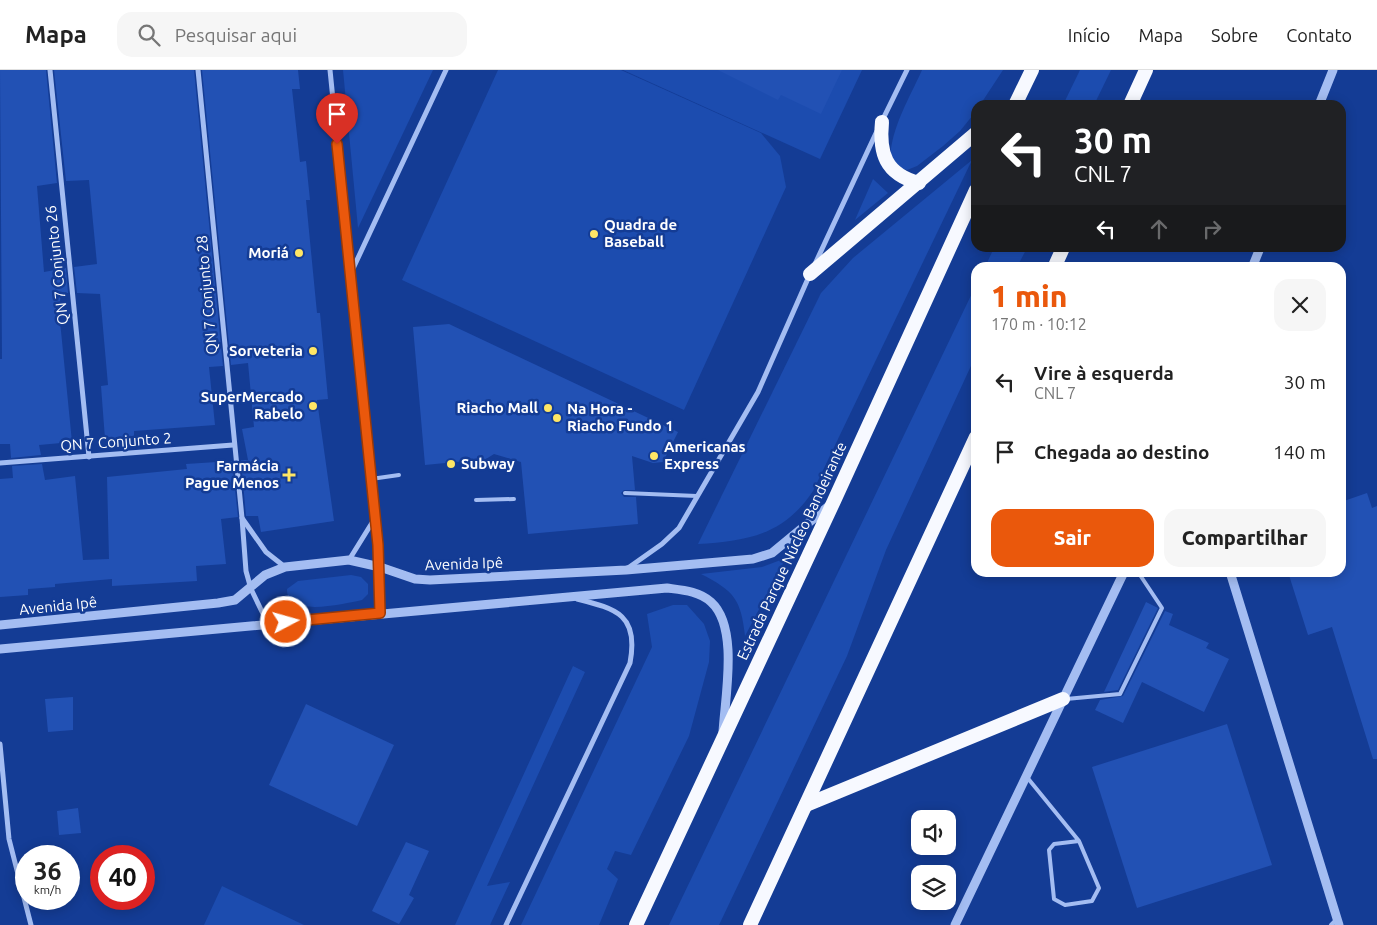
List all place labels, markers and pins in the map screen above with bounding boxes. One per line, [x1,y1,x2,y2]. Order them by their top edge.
pin [316,93,358,144]
place label: Quadra de Baseball [604,216,677,250]
marker: Quadra de Baseball [588,228,600,240]
place label: Moriá [248,244,289,261]
marker: Moriá [293,247,305,259]
place label: Sorveteria [229,342,303,359]
marker: Sorveteria [307,345,319,357]
place label: SuperMercado Rabelo [201,388,303,422]
place label: Riacho Mall [457,399,538,416]
marker: SuperMercado Rabelo [307,400,319,412]
place label: Na Hora - Riacho Fundo 1 [567,400,674,434]
marker: Riacho Mall [542,402,554,414]
marker: Na Hora - Riacho Fundo 1 [551,412,563,424]
place label: Americanas Express [664,438,746,472]
marker: Americanas Express [648,450,660,462]
place label: Subway [461,455,515,472]
place label: Farmácia Pague Menos [185,457,279,491]
marker: Subway [445,458,457,470]
marker: Farmácia Pague Menos [283,469,295,481]

